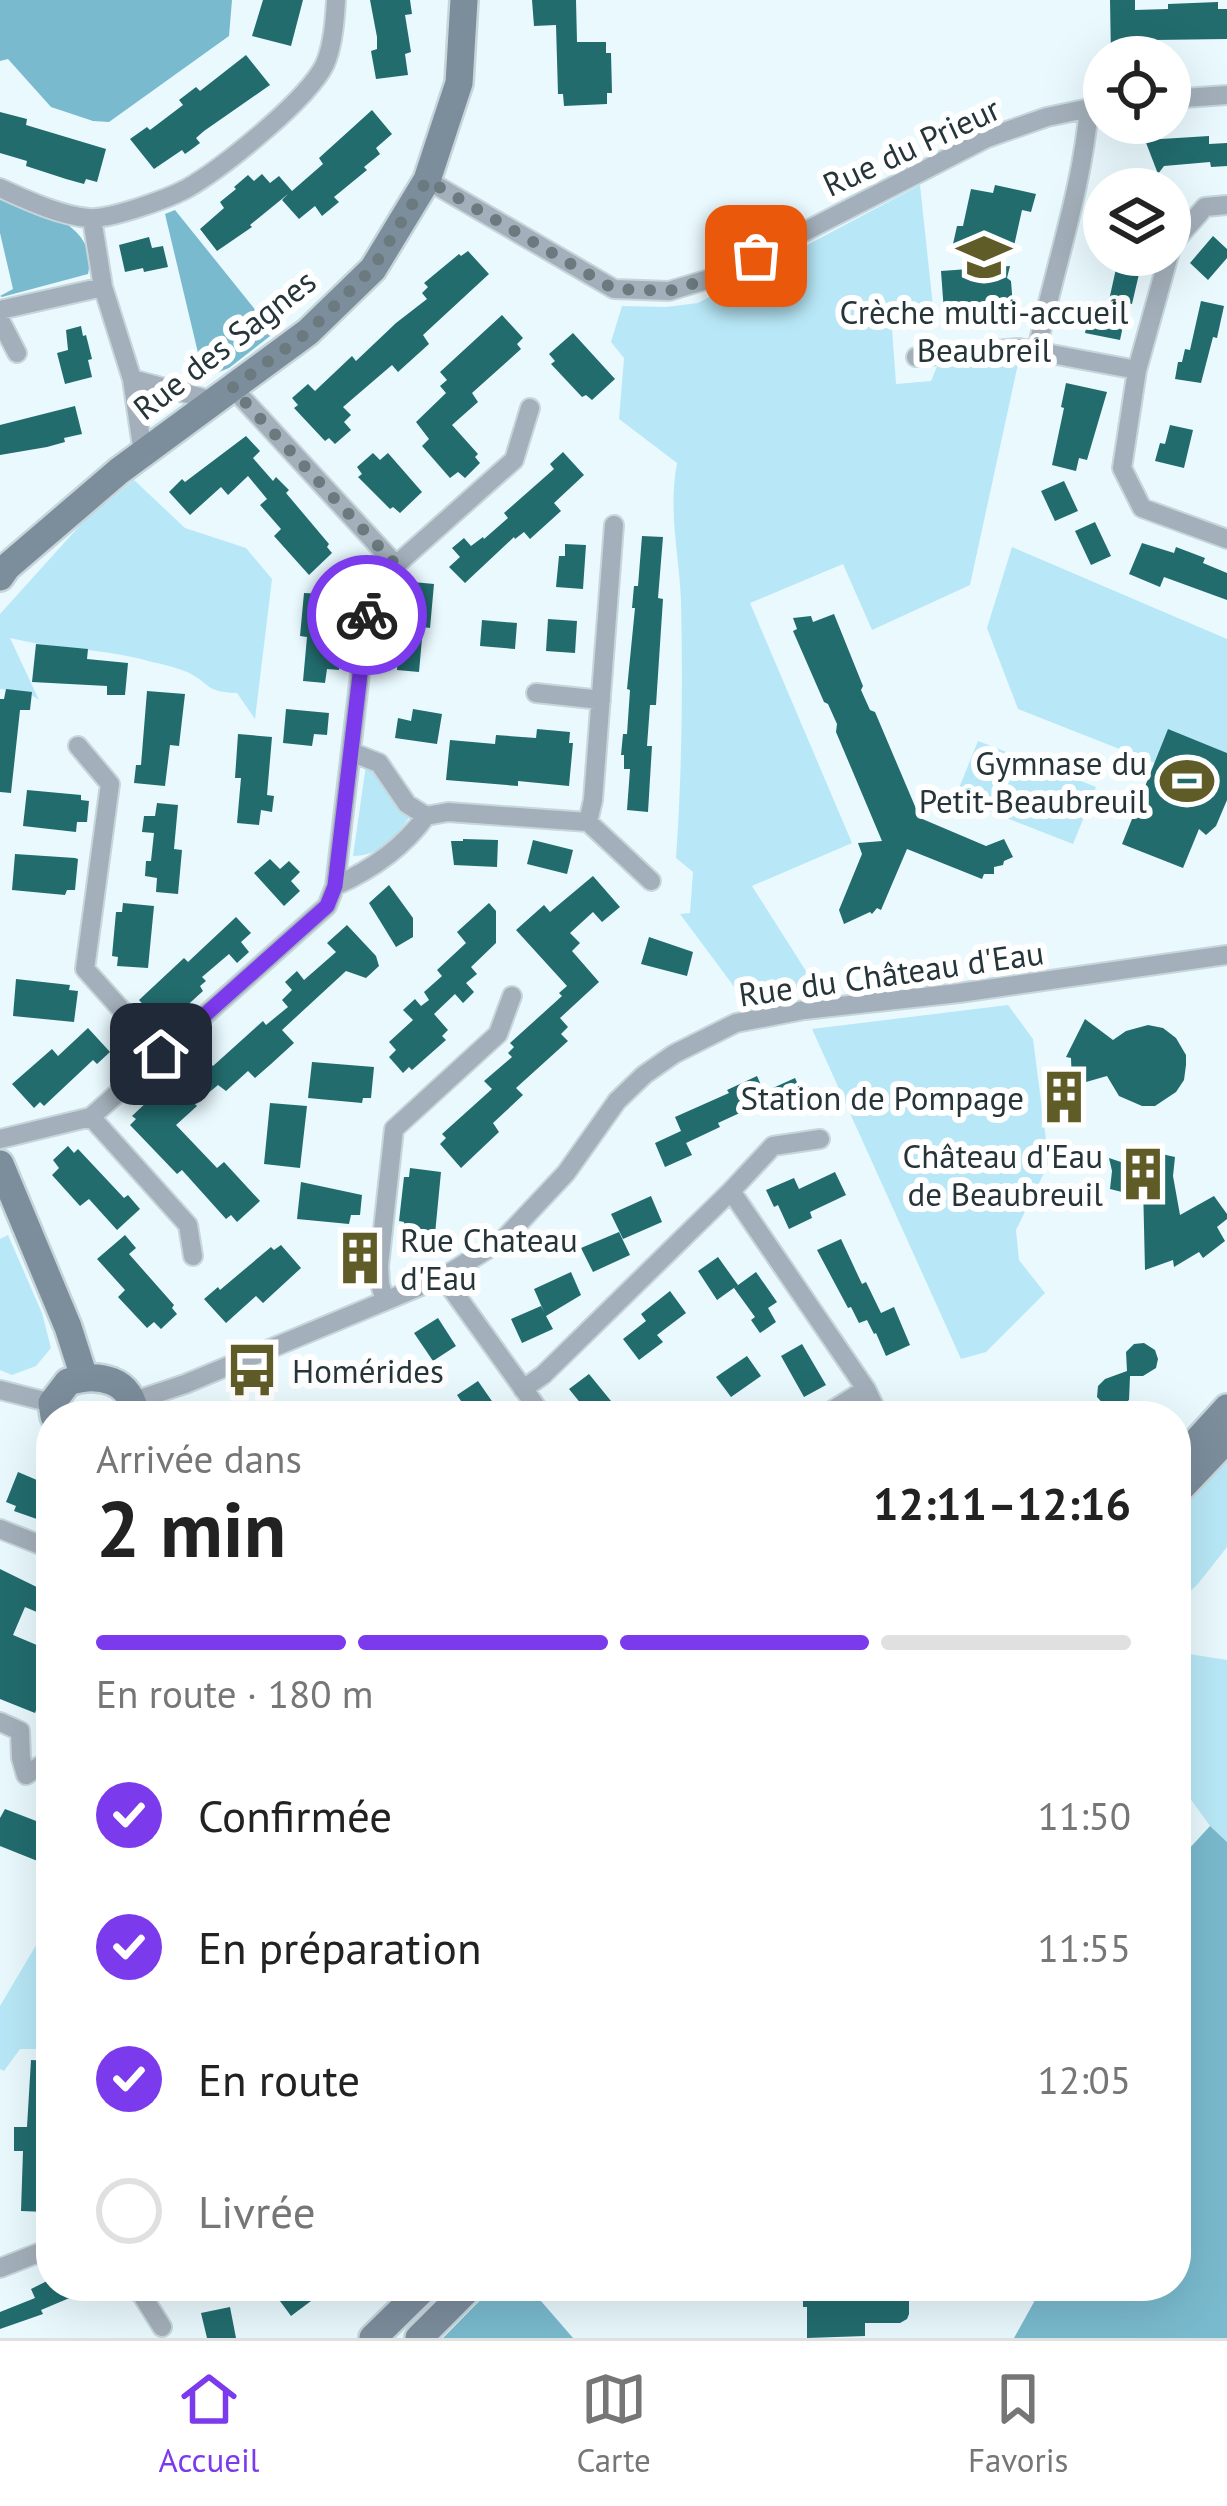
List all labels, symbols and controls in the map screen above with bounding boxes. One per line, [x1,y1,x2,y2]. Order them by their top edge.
map controls [1083,36,1191,276]
button: locate [1083,36,1191,144]
street label: Rue du Prieur [816,86,1006,206]
button: layers [1083,168,1191,276]
pin [705,205,807,307]
icon: bag [723,223,789,289]
school or university icon: Crèche multi-accueil Beaubreil [955,228,1013,286]
street label: Rue des Sagnes [124,259,324,429]
place label: Crèche multi-accueil Beaubreil [840,290,1129,371]
courier [307,555,427,675]
icon: bike [334,582,400,648]
place label: Gymnase du Petit-Beaubreuil [919,741,1147,822]
sports icon: Gymnase du Petit-Beaubreuil [1158,752,1216,810]
street label: Rue du Château d'Eau [736,930,1046,1016]
pin [110,1003,212,1105]
icon: home [128,1021,194,1087]
building icon: Station de Pompage [1035,1068,1093,1126]
place label: Station de Pompage [741,1076,1024,1119]
place label: Château d'Eau de Beaubreuil [902,1134,1103,1215]
building icon: Château d'Eau de Beaubreuil [1114,1145,1172,1203]
place label: Rue Chateau d'Eau [400,1218,578,1299]
building icon: Rue Chateau d'Eau [331,1229,389,1287]
bus stop icon: Homérides [223,1341,281,1399]
place label: Homérides [292,1349,444,1392]
text: Arrivée dans [96,1433,302,1484]
text: 12:11–12:16 [873,1474,1131,1532]
text: 2 min [96,1478,286,1579]
text: En route · 180 m [96,1668,374,1719]
icon: check [96,1782,162,1848]
text: Confirmée [198,1786,392,1844]
text: 11:50 [1037,1790,1131,1841]
icon: check [96,1914,162,1980]
text: En préparation [198,1918,482,1976]
text: 11:55 [1037,1922,1131,1973]
icon: check [96,2046,162,2112]
text: En route [198,2050,360,2108]
text: 12:05 [1037,2054,1131,2105]
text: Livrée [198,2182,316,2240]
tab: Accueil [159,2366,259,2481]
tab: Carte [576,2366,651,2481]
tab: Favoris [968,2366,1069,2481]

